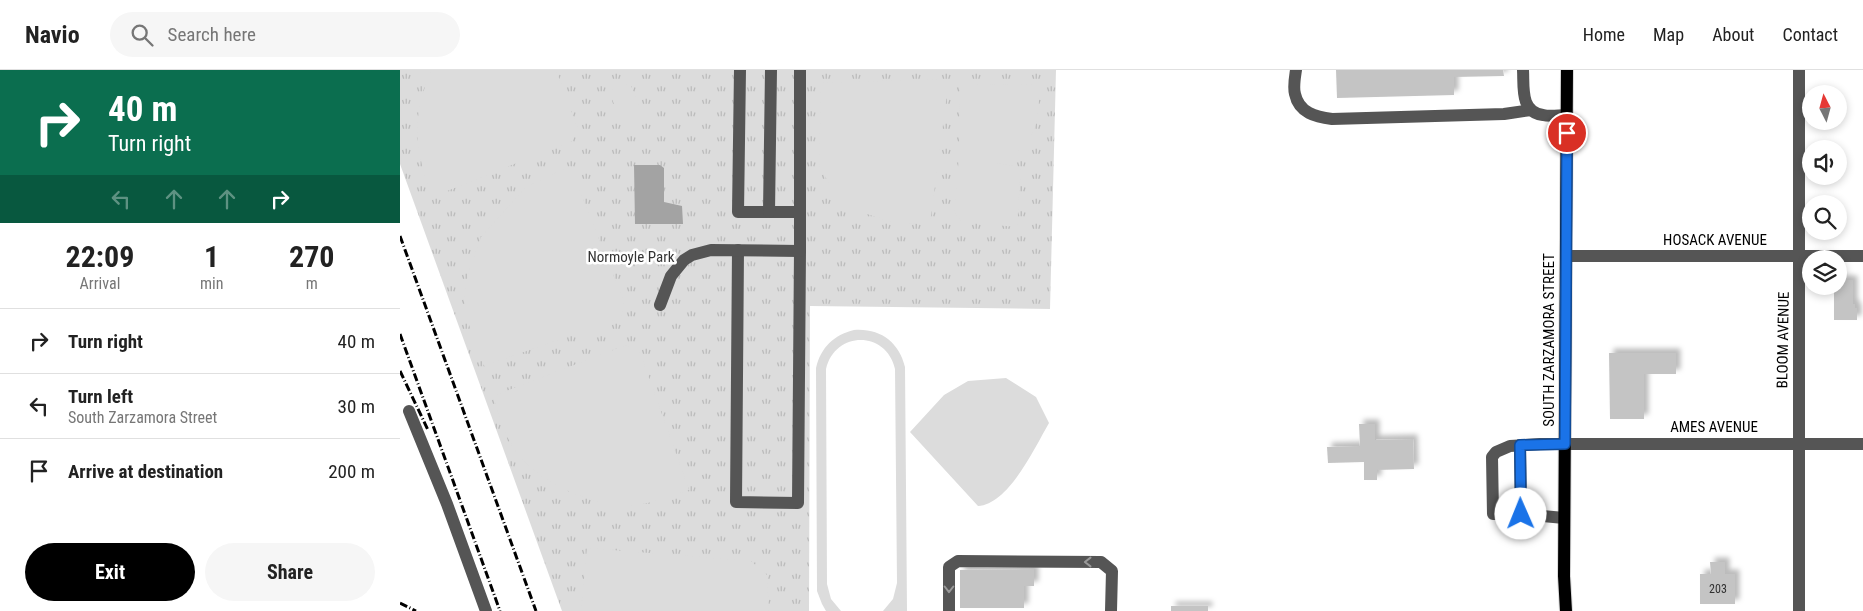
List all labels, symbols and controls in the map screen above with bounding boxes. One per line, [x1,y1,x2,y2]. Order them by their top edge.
search box [110,12,460,57]
text: Navio [25,21,80,49]
icon: search [128,21,156,49]
text: Search here [168,23,256,46]
text: Home [1583,24,1625,45]
text: Map [1653,24,1684,45]
text: About [1712,24,1754,45]
text: Contact [1782,24,1838,45]
north arrow [1802,85,1848,130]
map controls [1802,85,1847,295]
text: 40 m [108,89,177,130]
icon: right [25,90,90,155]
pin [1546,112,1588,154]
icon: arrive [1553,119,1581,147]
text: Turn right [108,131,191,156]
button: sound [1802,140,1847,185]
icon: left [107,185,135,213]
icon: ahead [160,185,188,213]
icon: ahead [213,185,241,213]
icon: right [266,185,294,213]
button: search [1802,195,1847,240]
street label: HOSACK AVENUE [1663,231,1767,249]
text: 22:09 [66,239,134,274]
text: 1 [204,239,219,274]
text: 270 [289,239,334,274]
park label: Normoyle Park [587,248,675,266]
button: layers [1802,250,1847,295]
street label: SOUTH ZARZAMORA STREET [1540,253,1558,427]
text: Arrival [80,274,120,293]
text: min [200,274,223,293]
text: m [306,274,318,293]
street label: BLOOM AVENUE [1773,291,1793,389]
icon: right [25,327,53,355]
text: Turn right [68,330,143,353]
text: 40 m [338,330,375,353]
text: Turn left [68,385,133,408]
icon: left [25,392,53,420]
text: 30 m [338,395,375,418]
text: South Zarzamora Street [68,408,217,427]
street label: AMES AVENUE [1670,418,1758,436]
icon: arrive [25,457,53,485]
text: Arrive at destination [68,460,223,483]
text: 200 m [328,460,375,483]
position arrow [1494,487,1546,539]
button: Exit [25,543,195,601]
button: Share [205,543,375,601]
one-way arrow [1084,557,1092,567]
house number: 203 [1709,582,1727,596]
one-way arrow [944,586,954,593]

